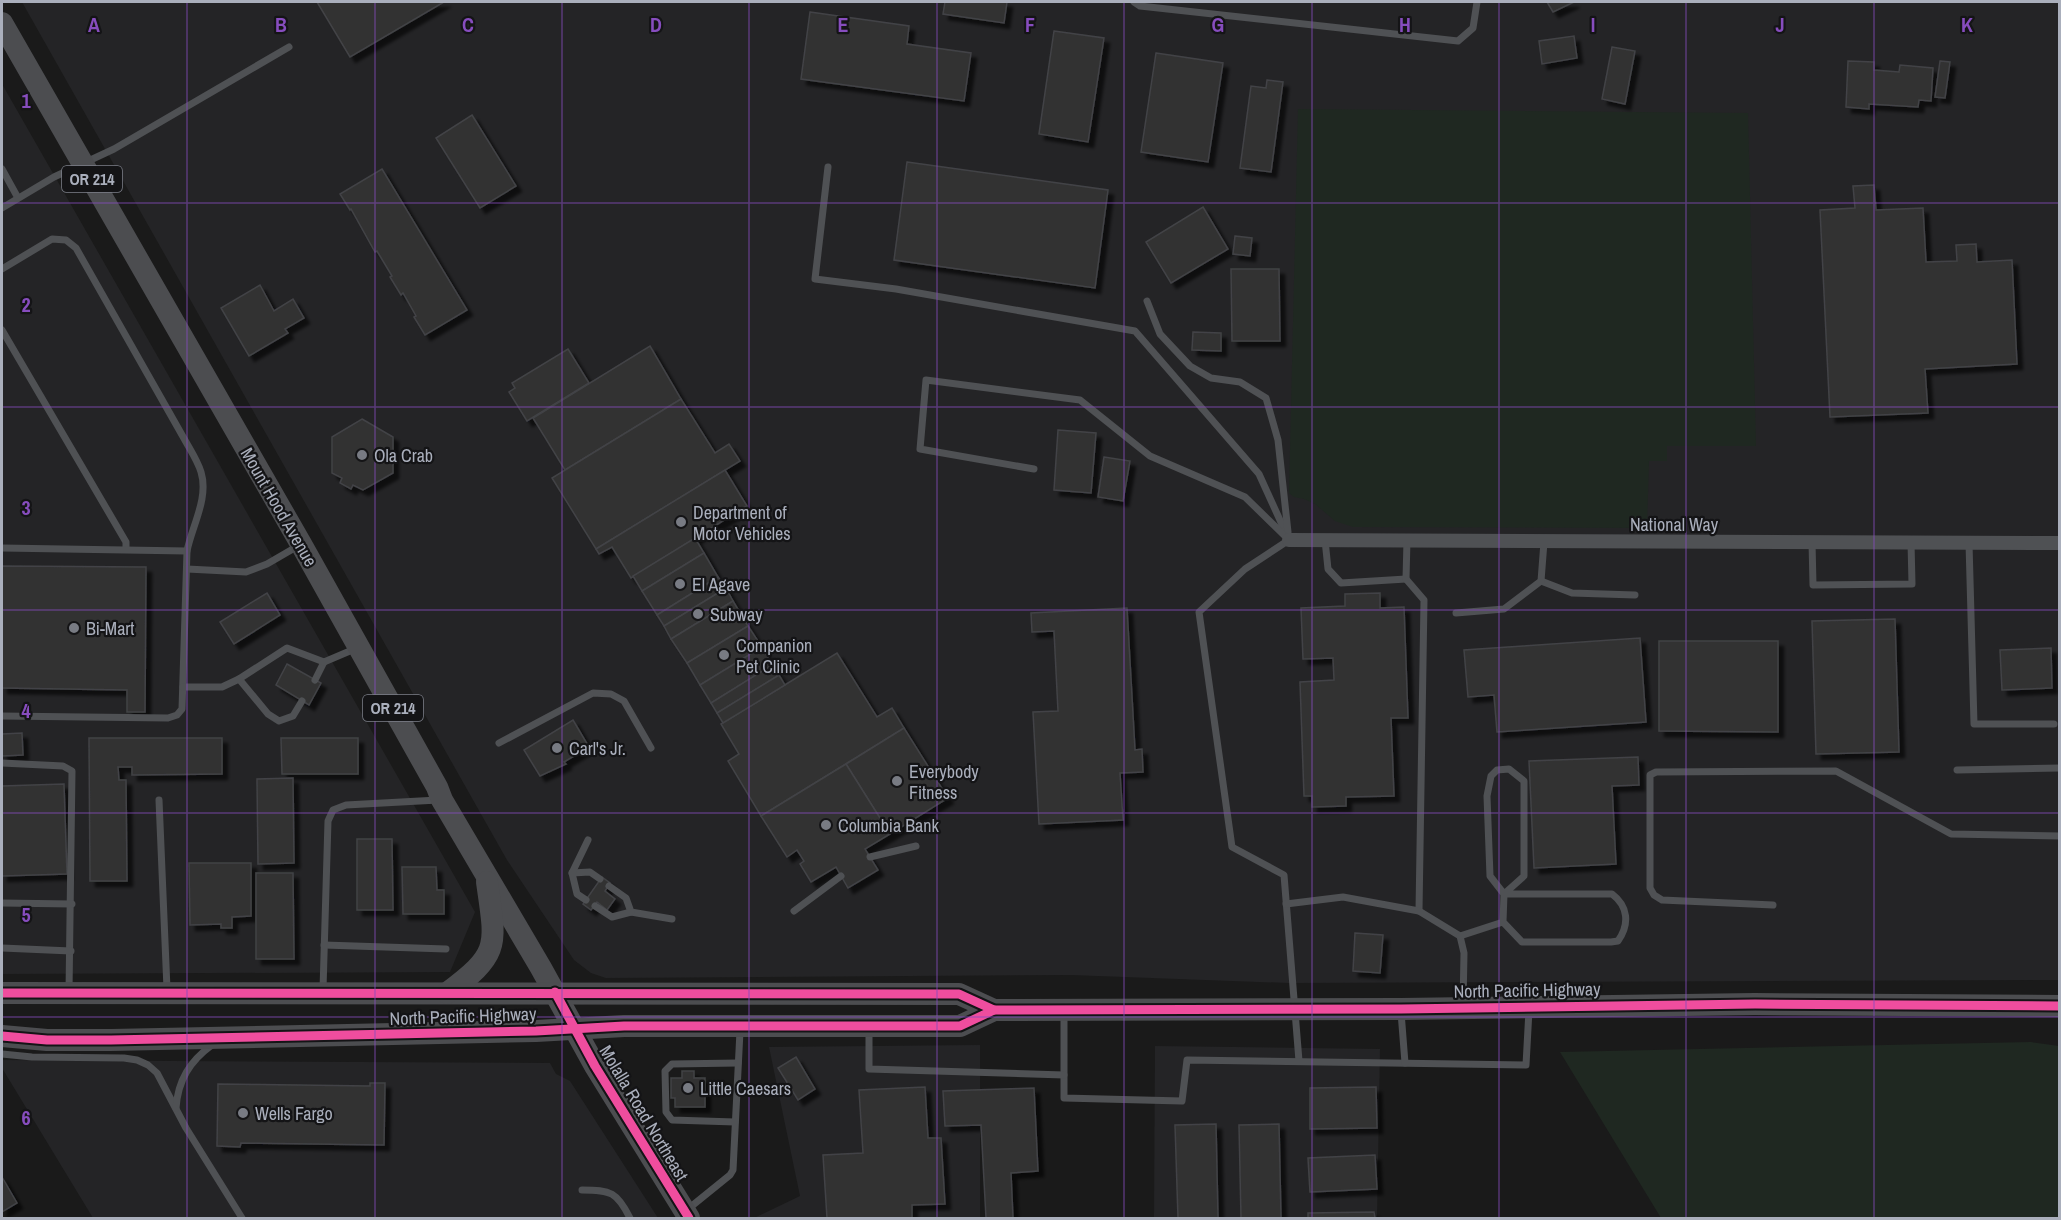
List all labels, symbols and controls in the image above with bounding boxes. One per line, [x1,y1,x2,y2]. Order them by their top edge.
text: A [88,11,100,38]
text: B [275,11,287,38]
text: C [462,11,474,38]
text: D [650,11,662,38]
text: E [838,11,849,38]
text: F [1025,11,1035,38]
text: G [1212,11,1224,38]
text: H [1399,11,1411,38]
text: I [1591,11,1595,38]
text: J [1775,11,1785,38]
text: K [1961,11,1973,38]
text: 1 [21,87,31,114]
road number: OR 214 [62,166,122,192]
text: 2 [21,291,31,318]
street label: Mount Hood Avenue [235,443,323,571]
place label: Ola Crab [374,443,433,468]
marker: Ola Crab [355,448,369,462]
text: 3 [21,494,31,521]
place label: Department of Motor Vehicles [693,500,791,546]
street label: National Way [1630,512,1719,537]
marker: Department of Motor Vehicles [674,515,688,529]
place label: El Agave [692,572,750,597]
marker: El Agave [673,577,687,591]
place label: Subway [710,602,763,627]
marker: Subway [691,607,705,621]
place label: Bi-Mart [86,616,134,641]
marker: Bi-Mart [67,621,81,635]
place label: Companion Pet Clinic [736,633,812,679]
marker: Companion Pet Clinic [717,648,731,662]
road number: OR 214 [363,695,423,721]
text: 4 [21,697,31,724]
place label: Carl's Jr. [569,736,626,761]
marker: Carl's Jr. [550,741,564,755]
place label: Everybody Fitness [909,759,979,805]
marker: Everybody Fitness [890,774,904,788]
place label: Columbia Bank [838,813,940,838]
marker: Columbia Bank [819,818,833,832]
text: 5 [21,901,31,928]
street label: North Pacific Highway [1453,976,1601,1004]
street label: North Pacific Highway [389,1001,537,1031]
street label: Molalla Road Northeast [594,1040,694,1186]
place label: Little Caesars [700,1076,791,1101]
marker: Little Caesars [681,1081,695,1095]
place label: Wells Fargo [255,1101,333,1126]
text: 6 [21,1104,31,1131]
marker: Wells Fargo [236,1106,250,1120]

